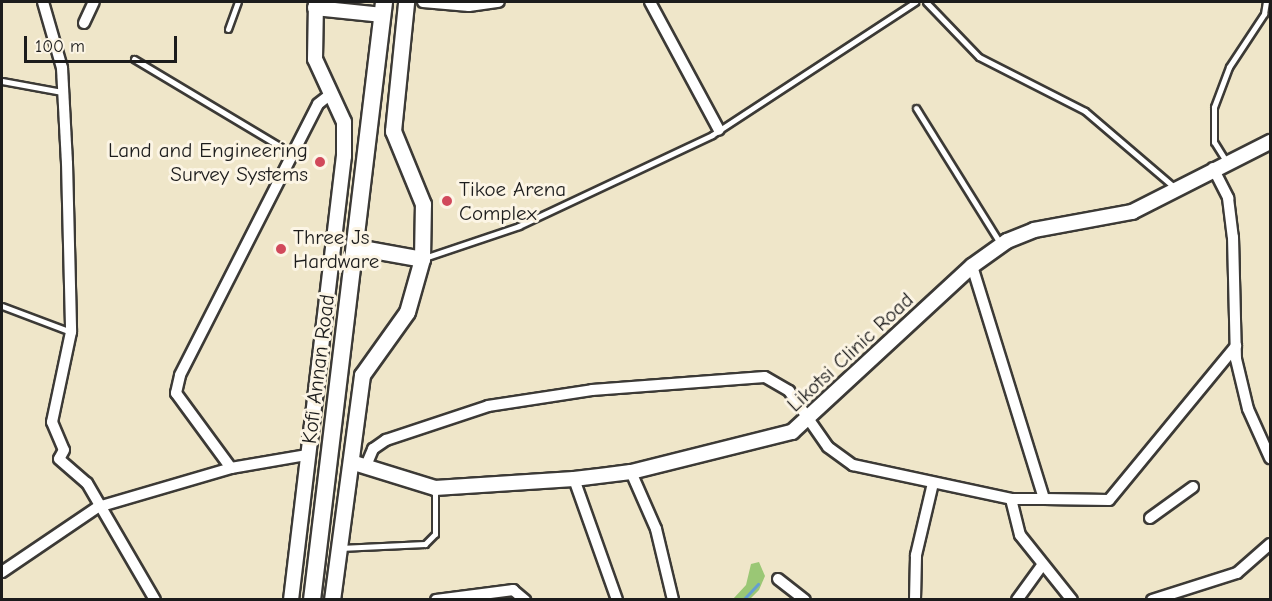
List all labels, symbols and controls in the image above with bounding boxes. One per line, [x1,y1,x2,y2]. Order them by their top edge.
scale bar [27,24,180,62]
text: 100 m [35,36,85,57]
place label: Land and Engineering Survey Systems [108,137,308,187]
marker: Land and Engineering Survey Systems [313,155,327,169]
place label: Tikoe Arena Complex [459,176,566,226]
marker: Tikoe Arena Complex [440,194,454,208]
place label: Three Js Hardware [293,224,379,274]
marker: Three Js Hardware [274,242,288,256]
street label: Likotsi Clinic Road [782,287,918,417]
street label: Kofi Annan Road [296,293,340,445]

